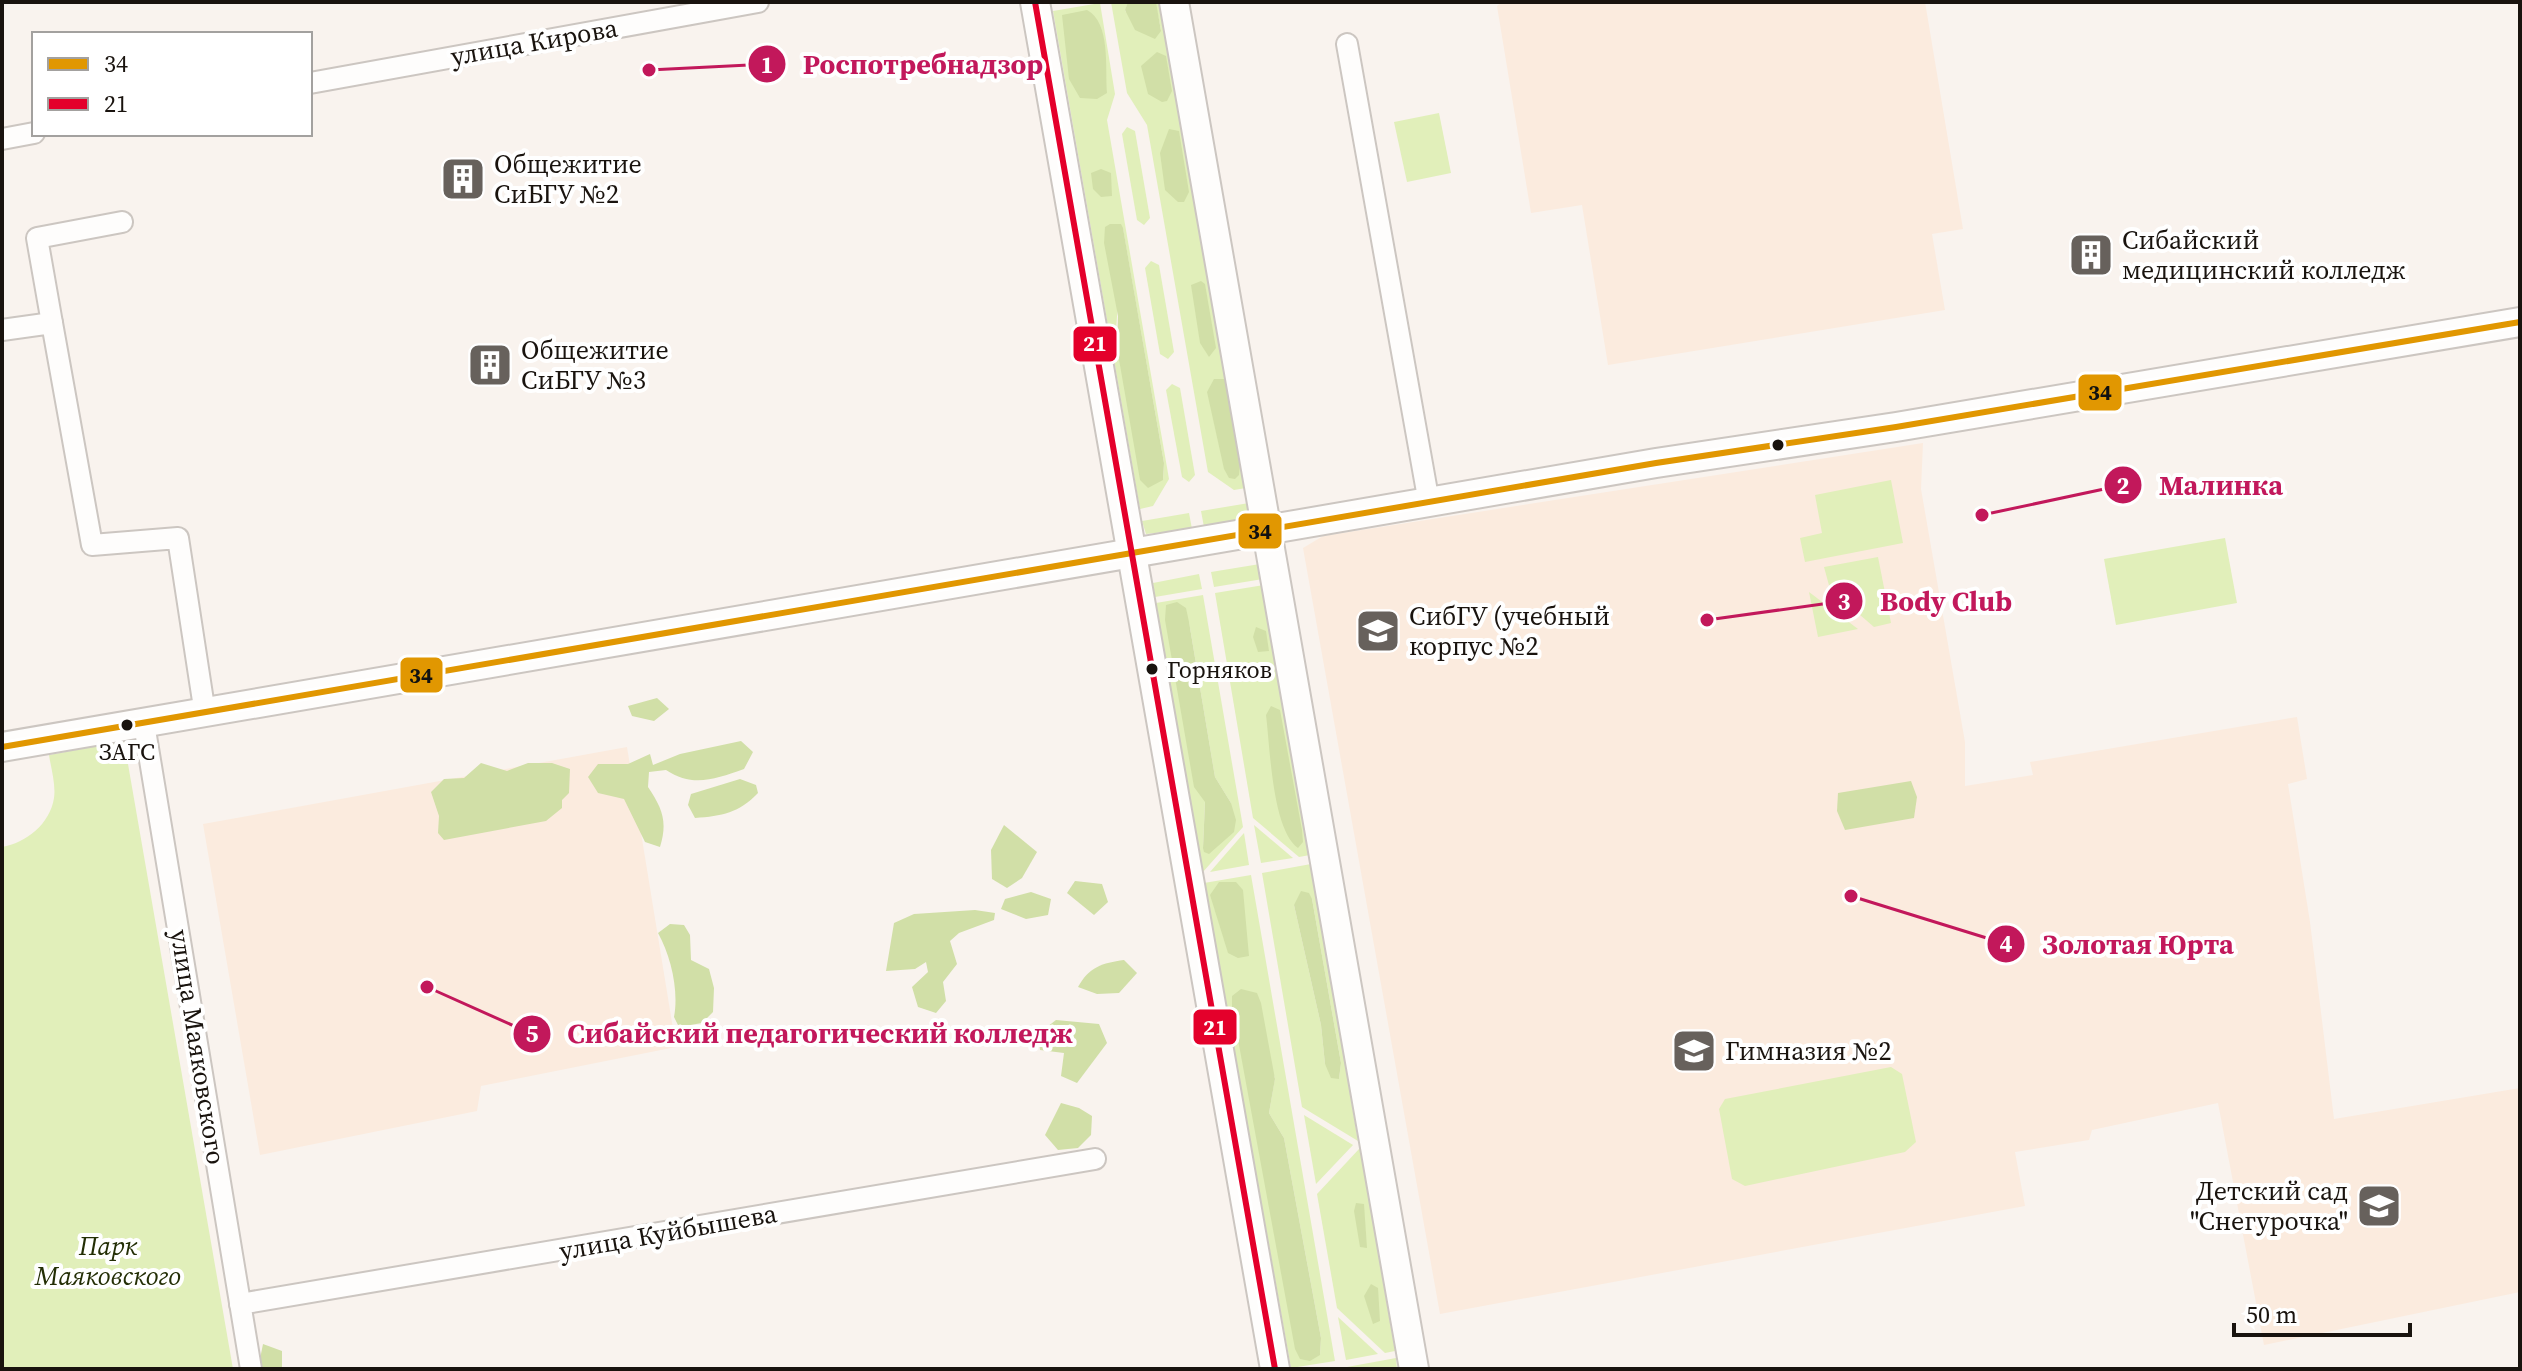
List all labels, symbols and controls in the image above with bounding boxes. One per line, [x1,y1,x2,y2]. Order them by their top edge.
street label: улица Кирова [448,9,621,74]
legend [32,32,312,136]
callout: Роспотребнадзор [747,38,1060,90]
text: Роспотребнадзор [803,45,1043,83]
text: 34 [104,47,128,80]
text: 1 [760,48,774,81]
text: 21 [104,87,128,120]
place label: Общежитие СиБГУ №2 [494,146,642,212]
building icon: Общежитие СиБГУ №2 [439,155,487,203]
place label: Сибайский медицинский колледж [2122,222,2406,288]
building icon: Сибайский медицинский колледж [2067,231,2115,279]
line badge: 21 [1072,325,1118,363]
text: 21 [1083,328,1107,358]
place label: Общежитие СиБГУ №3 [521,332,669,398]
building icon: Общежитие СиБГУ №3 [466,341,514,389]
line badge: 34 [2077,373,2123,412]
text: 34 [2088,377,2112,407]
unlabelled marker [1770,437,1786,453]
callout: Малинка [2103,459,2299,511]
text: Малинка [2159,466,2283,504]
text: 2 [2116,469,2130,502]
line badge: 34 [1237,512,1283,550]
text: 34 [1248,516,1272,546]
callout: Body Club [1824,575,2028,627]
text: Body Club [1880,582,2012,620]
text: 3 [1837,585,1851,618]
place label: СибГУ (учебный корпус №2 [1409,598,1610,664]
school or university icon: СибГУ (учебный корпус №2 [1354,607,1402,655]
place label: Горняков [1167,653,1272,686]
line badge: 34 [399,656,444,694]
text: 34 [409,660,433,690]
marker: Горняков [1144,661,1160,677]
marker: ЗАГС [119,717,135,733]
place label: ЗАГС [99,735,155,768]
callout: Золотая Юрта [1986,918,2249,970]
text: Золотая Юрта [2042,925,2234,963]
street label: улица Маяковского [162,927,234,1167]
text: 4 [1999,927,2013,960]
callout: Сибайский педагогический колледж [512,1008,1089,1060]
line badge: 21 [1192,1008,1238,1046]
text: 21 [1203,1012,1227,1042]
text: Сибайский педагогический колледж [567,1014,1073,1052]
text: 5 [525,1017,539,1050]
school or university icon: Гимназия №2 [1670,1027,1718,1075]
place label: Гимназия №2 [1725,1033,1892,1069]
place label: Детский сад "Снегурочка" [2190,1173,2348,1239]
school or university icon: Детский сад "Снегурочка" [2355,1182,2403,1230]
street label: улица Куйбышева [556,1195,780,1269]
park label: Парк Маяковского [34,1228,181,1294]
scale bar [2234,1287,2410,1337]
text: 50 m [2246,1298,2297,1331]

